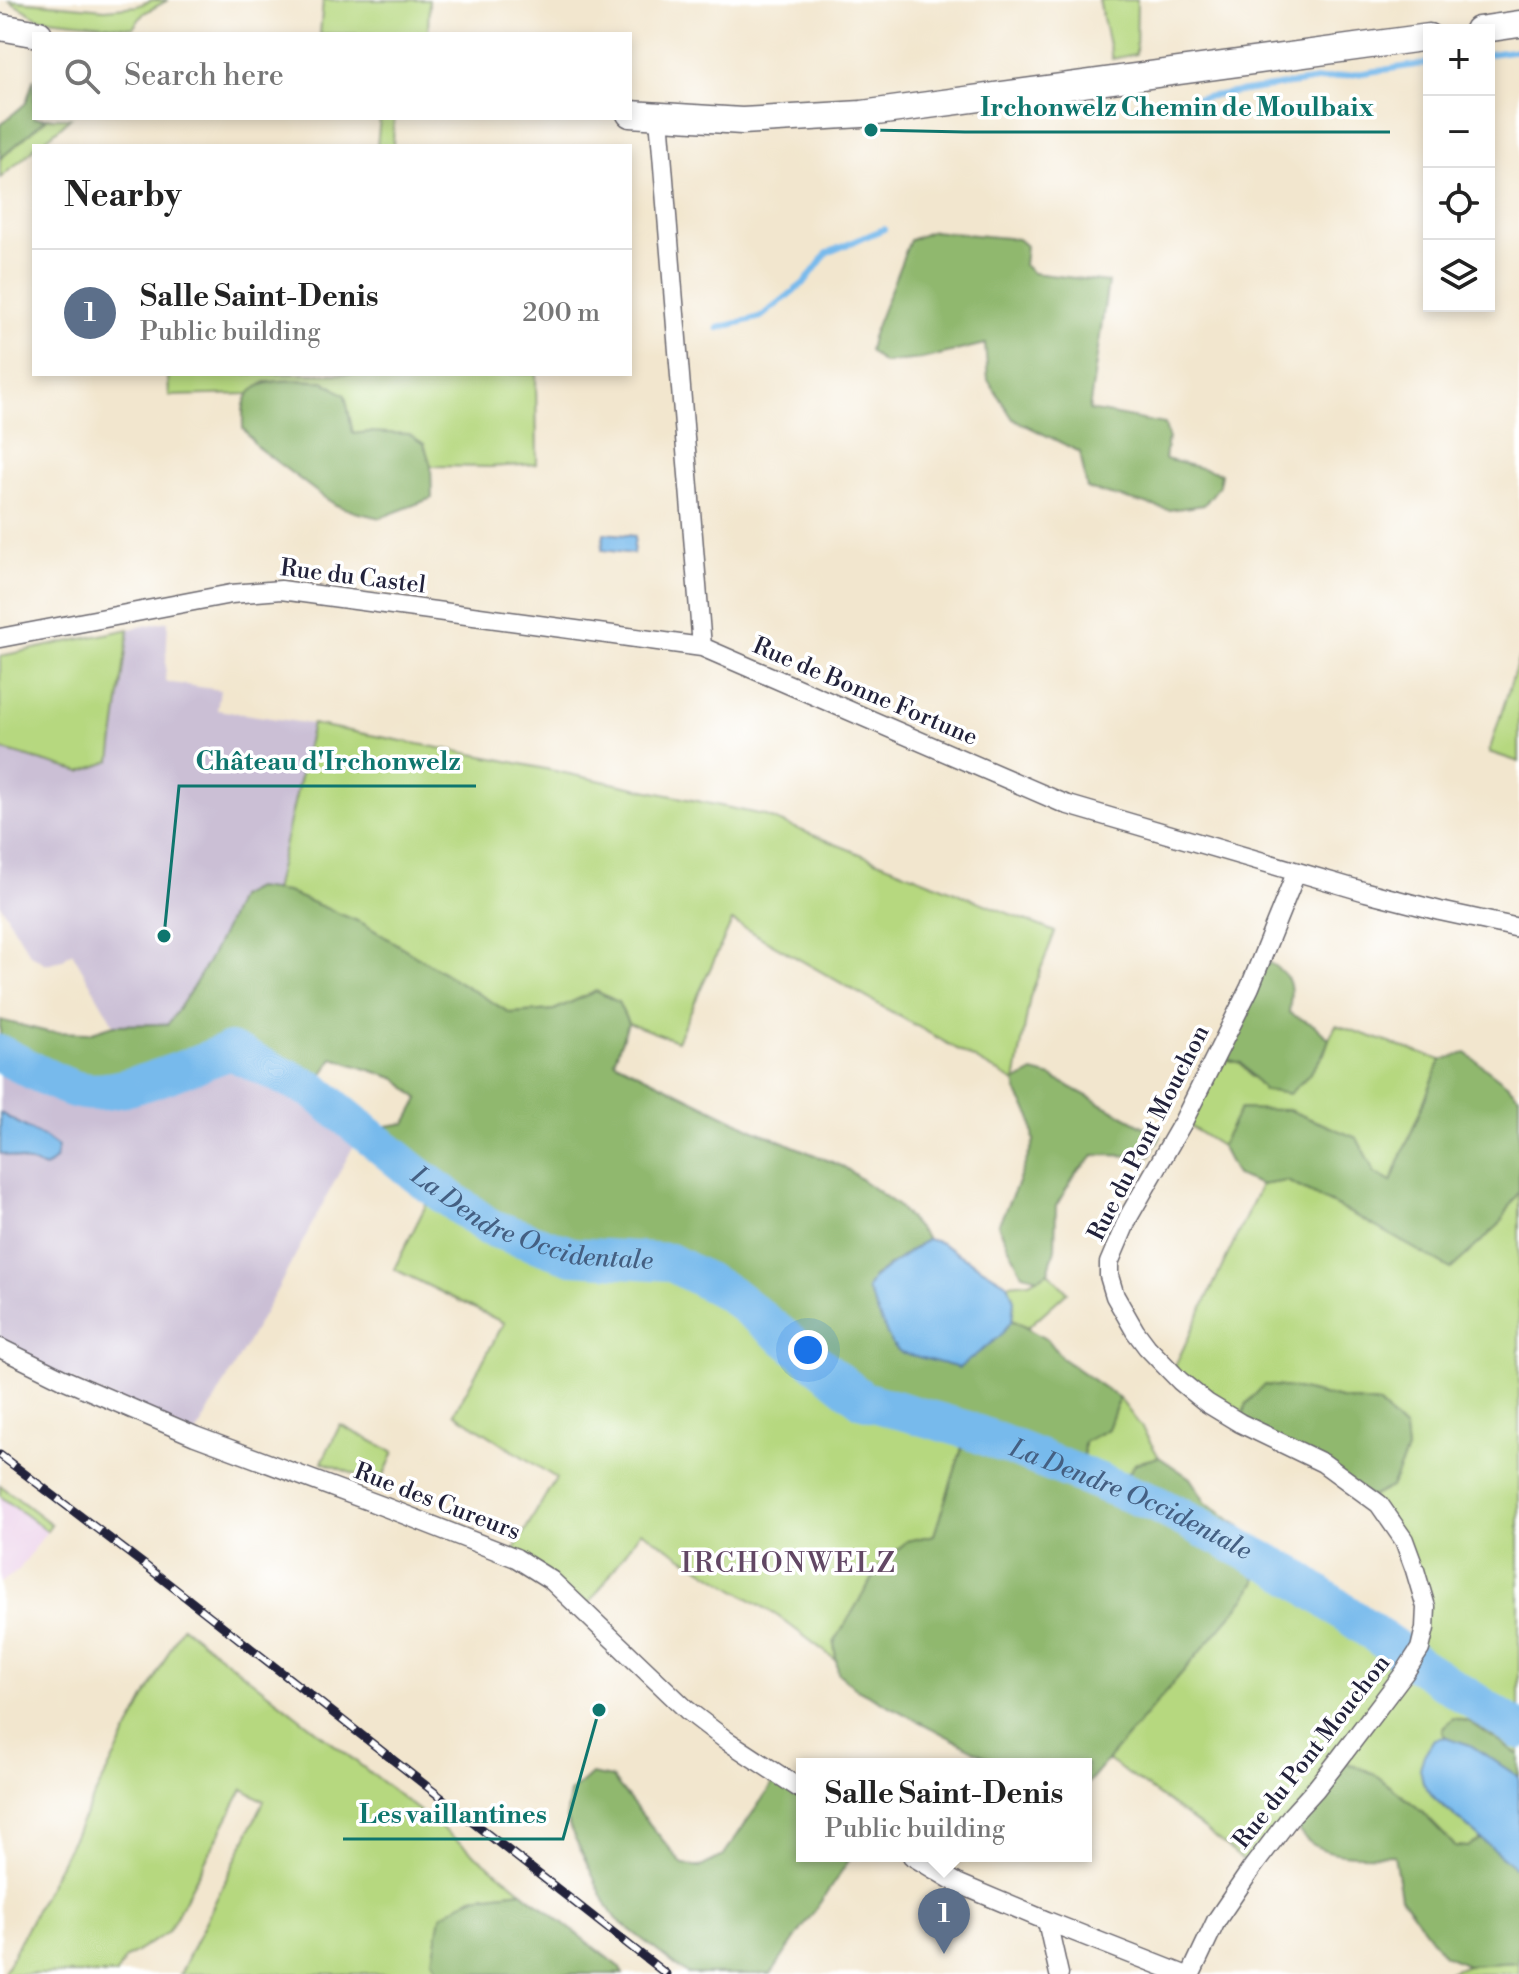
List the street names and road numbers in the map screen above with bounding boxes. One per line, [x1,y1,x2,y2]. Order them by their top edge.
street label: Rue du Castel [278,553,428,601]
street label: Rue de Bonne Fortune [748,631,982,753]
street label: Rue du Pont Mouchon [1082,1020,1216,1246]
street label: Rue des Cureurs [350,1457,524,1547]
street label: Rue du Pont Mouchon [1227,1649,1397,1855]

